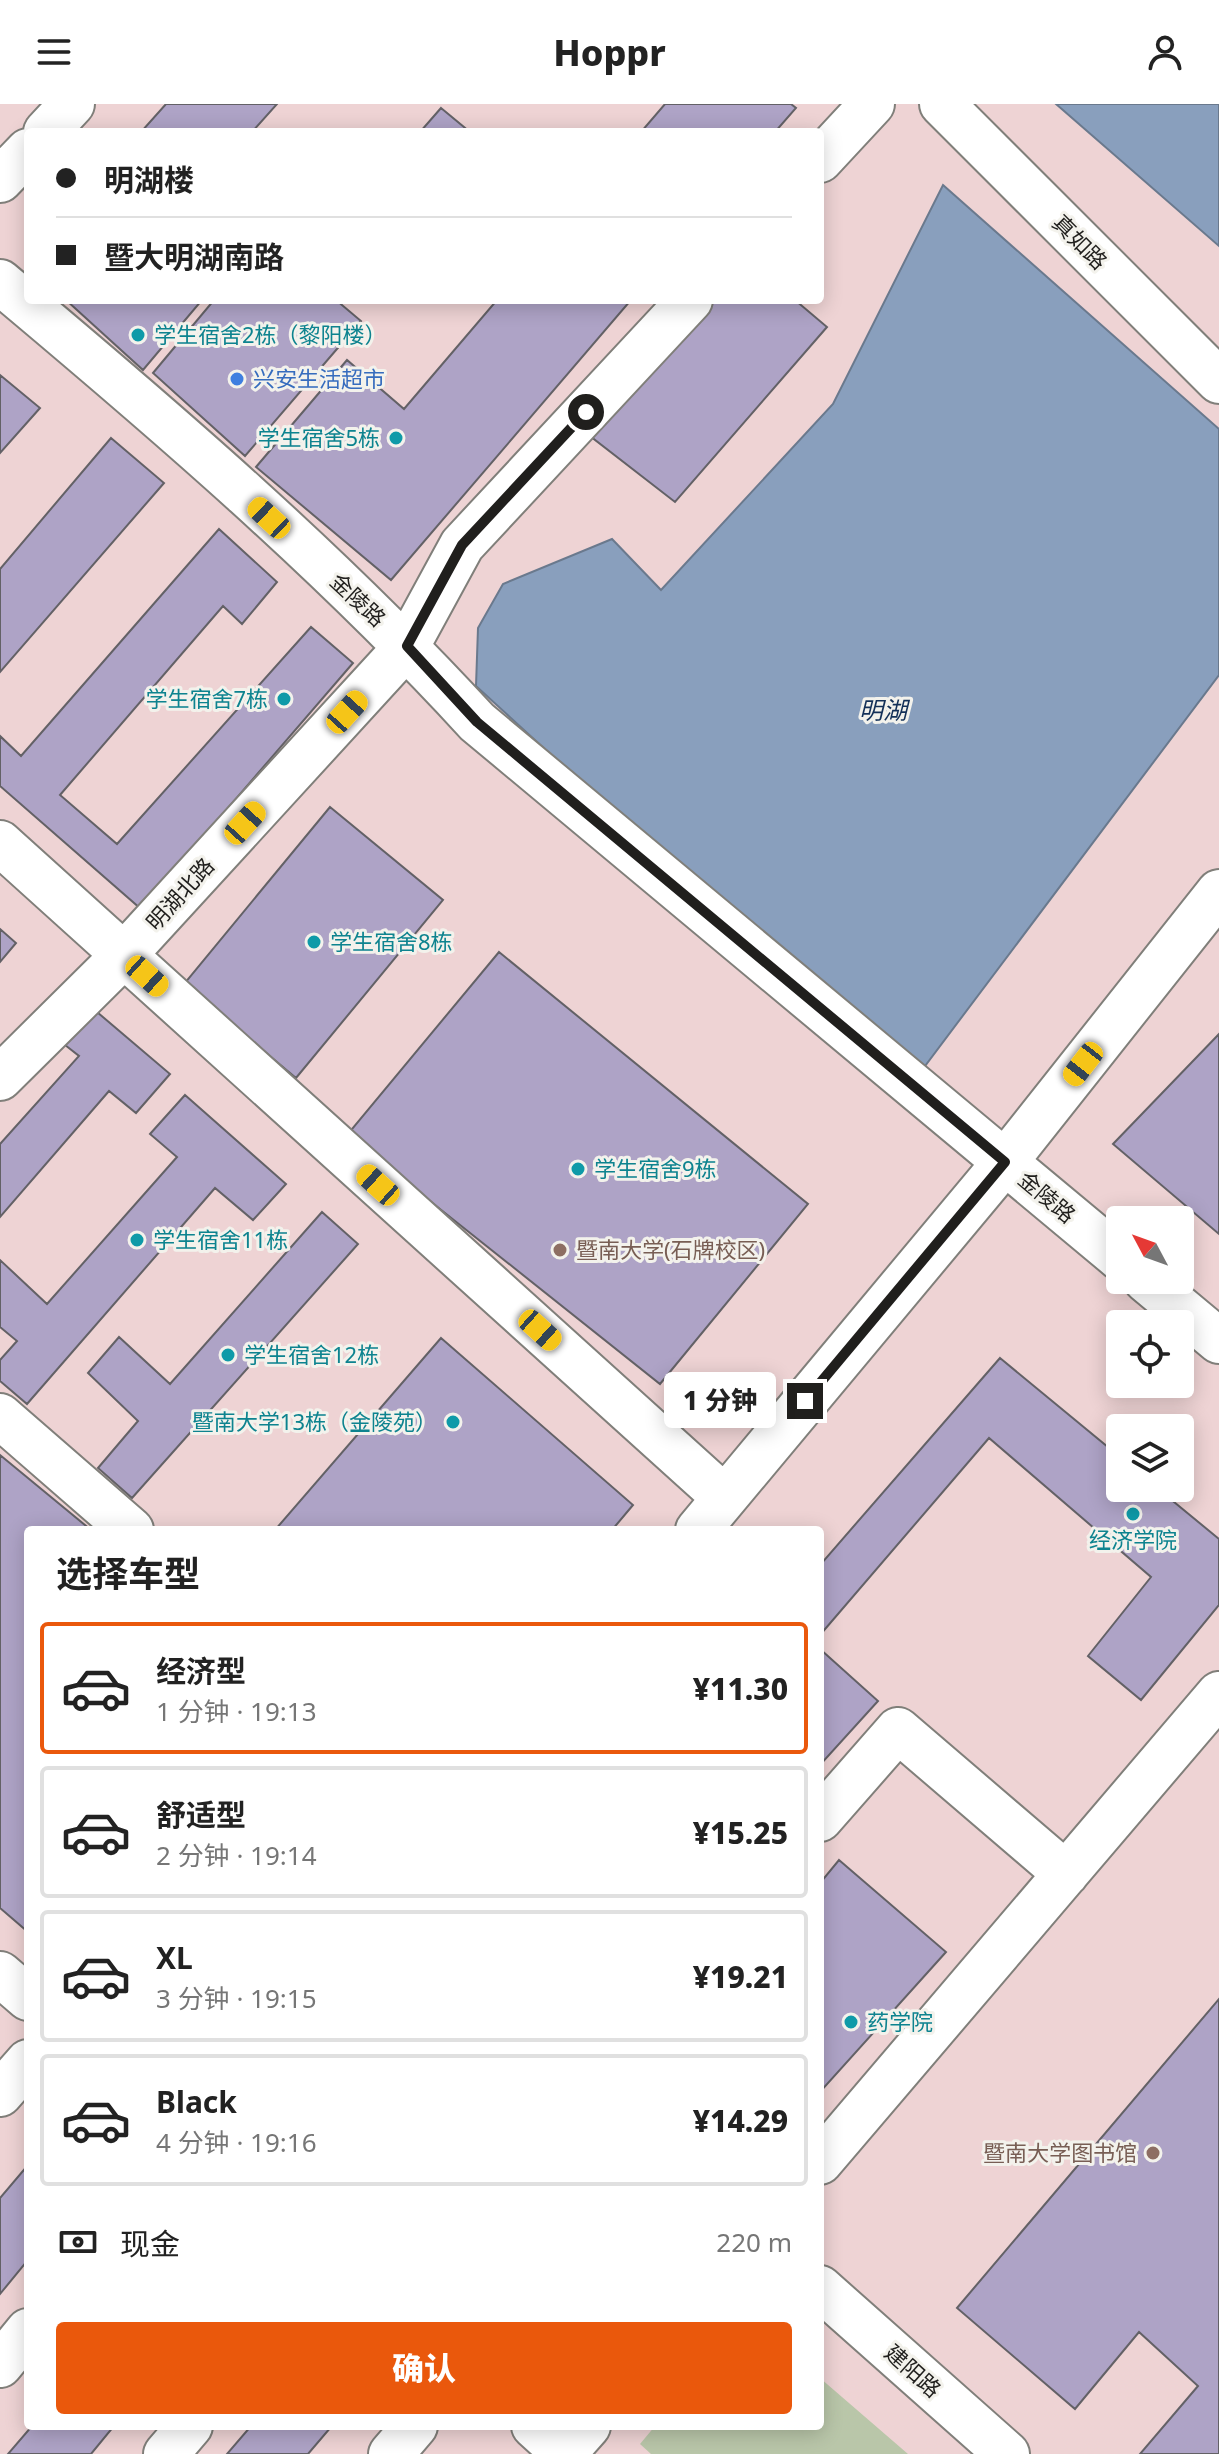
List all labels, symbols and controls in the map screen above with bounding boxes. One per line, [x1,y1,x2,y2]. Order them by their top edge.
text: Hoppr [553,28,666,77]
icon: menu [32,30,76,74]
icon: person [1143,30,1187,74]
text: 明湖楼 [104,159,194,200]
street label: 真如路 [1047,207,1115,275]
text: 暨大明湖南路 [104,236,284,277]
place label: 学生宿舍2栋（黎阳楼） [154,319,387,349]
marker: 学生宿舍2栋（黎阳楼） [129,326,147,344]
place label: 兴安生活超市 [253,363,385,393]
marker: 兴安生活超市 [228,370,246,388]
route start [568,394,604,430]
place label: 学生宿舍5栋 [257,422,380,452]
marker: 学生宿舍5栋 [387,429,405,447]
car [243,493,295,543]
street label: 金陵路 [324,566,393,633]
place label: 学生宿舍7栋 [145,683,268,713]
car [322,686,372,738]
marker: 学生宿舍7栋 [275,690,293,708]
water label: 明湖 [859,693,911,726]
car [220,797,270,849]
street label: 明湖北路 [139,851,220,936]
place label: 学生宿舍8栋 [330,926,453,956]
marker: 学生宿舍8栋 [305,933,323,951]
car [121,951,173,1001]
car [1059,1038,1107,1090]
place label: 学生宿舍9栋 [594,1153,717,1183]
car [352,1160,404,1210]
marker: 学生宿舍9栋 [569,1160,587,1178]
street label: 金陵路 [1013,1164,1083,1229]
north arrow [1106,1206,1194,1294]
map controls [1106,1206,1194,1502]
place label: 学生宿舍11栋 [153,1224,288,1254]
marker: 学生宿舍11栋 [128,1231,146,1249]
place label: 暨南大学(石牌校区) [576,1234,765,1264]
marker: 暨南大学(石牌校区) [551,1241,569,1259]
car [514,1305,566,1355]
button: locate [1106,1310,1194,1398]
place label: 学生宿舍12栋 [244,1339,379,1369]
marker: 学生宿舍12栋 [219,1346,237,1364]
callout: 1 分钟 [665,1373,777,1429]
text: 1 分钟 [683,1382,757,1418]
route end [787,1383,823,1419]
place label: 暨南大学13栋（金陵苑） [192,1406,437,1436]
marker: 暨南大学13栋（金陵苑） [444,1413,462,1431]
button: layers [1106,1414,1194,1502]
marker: 经济学院 [1124,1505,1142,1523]
place label: 经济学院 [1089,1524,1177,1554]
text: 选择车型 [56,1549,200,1598]
text: 经济型 [156,1650,246,1691]
icon: car [60,1652,132,1724]
text: ¥11.30 [693,1668,788,1709]
text: 1 分钟 · 19:13 [156,1693,317,1729]
text: 舒适型 [156,1794,246,1835]
icon: car [60,1796,132,1868]
text: ¥15.25 [693,1812,788,1853]
text: 2 分钟 · 19:14 [156,1837,317,1873]
text: XL [156,1937,193,1978]
icon: car [60,1940,132,2012]
text: ¥19.21 [693,1956,788,1997]
text: 3 分钟 · 19:15 [156,1980,317,2016]
place label: 药学院 [867,2006,933,2036]
marker: 药学院 [842,2013,860,2031]
text: Black [156,2081,237,2122]
icon: car [60,2084,132,2156]
text: ¥14.29 [693,2100,788,2141]
text: 4 分钟 · 19:16 [156,2124,317,2160]
place label: 暨南大学图书馆 [983,2137,1137,2167]
marker: 暨南大学图书馆 [1144,2144,1162,2162]
icon: cash [56,2220,100,2264]
text: 现金 [120,2223,180,2264]
text: 220 m [716,2224,792,2260]
button: 确认 [56,2322,792,2414]
street label: 建阳路 [879,2337,948,2403]

